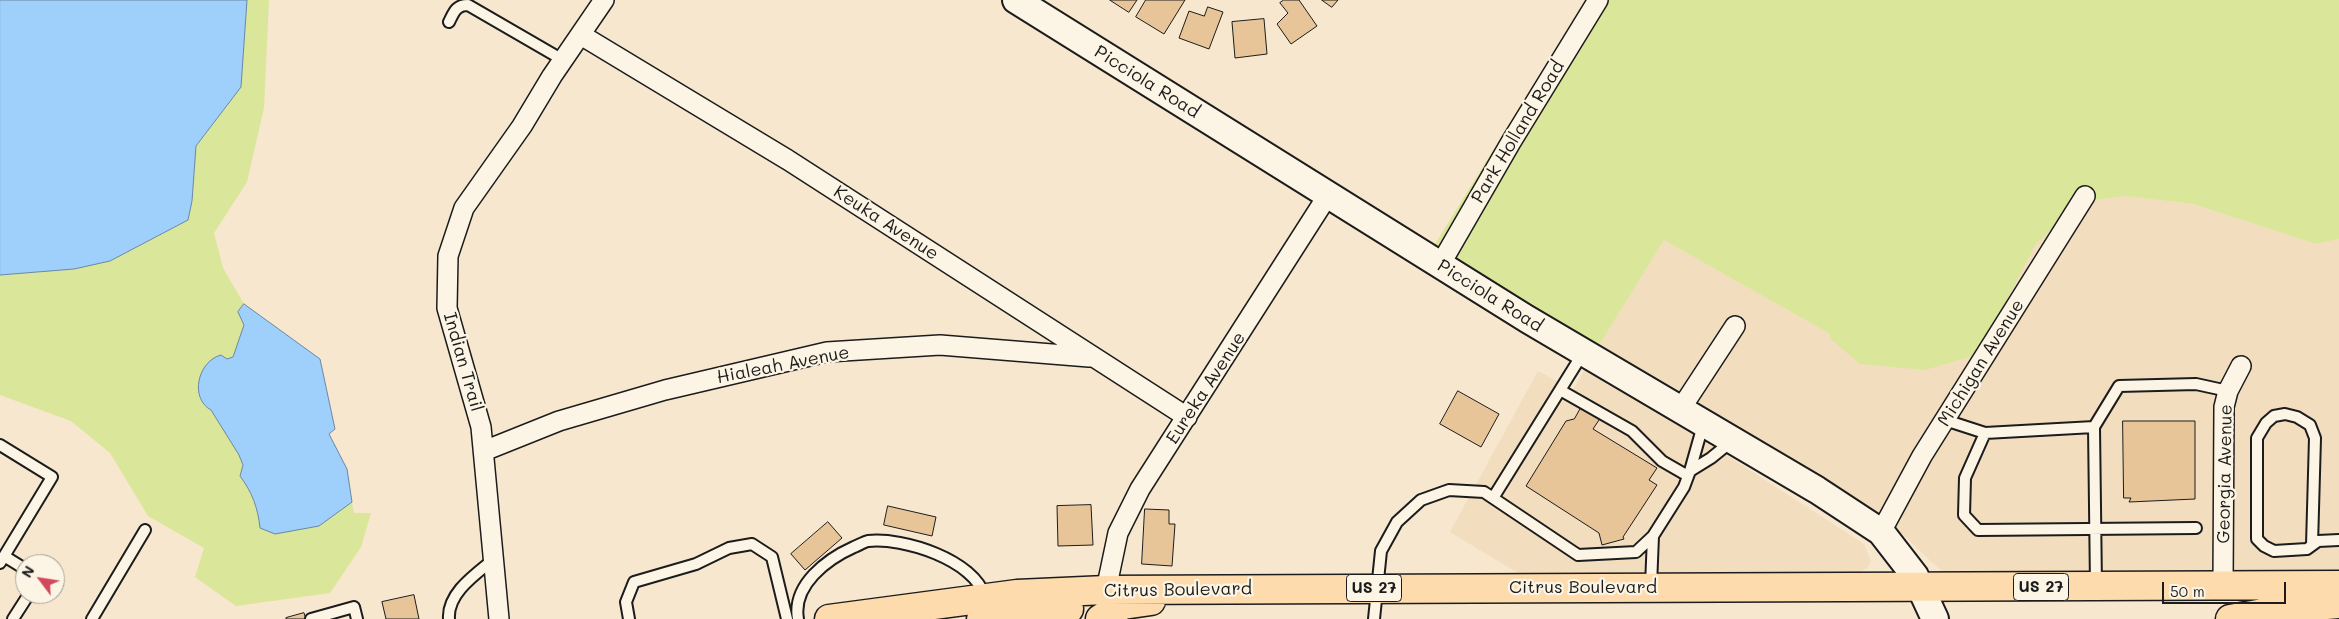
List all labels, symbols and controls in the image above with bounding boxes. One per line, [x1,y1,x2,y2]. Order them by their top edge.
street label: Picciola Road [1090,41,1204,123]
street label: Park Holland Road [1467,57,1569,207]
street label: Keuka Avenue [829,181,943,265]
street label: Picciola Road [1433,255,1547,337]
street label: Michigan Avenue [1933,295,2029,431]
street label: Indian Trail [439,310,487,414]
street label: Eureka Avenue [1162,328,1250,448]
street label: Hialeah Avenue [715,342,851,388]
street label: Georgia Avenue [2213,404,2237,544]
north arrow [15,554,65,604]
text: N [17,562,38,581]
scale bar [2164,572,2288,604]
road number: US 27 [1346,574,1402,602]
road number: US 27 [2014,574,2068,600]
street label: Citrus Boulevard [1509,576,1657,598]
street label: Citrus Boulevard [1104,578,1252,602]
text: 50 m [2170,581,2205,601]

